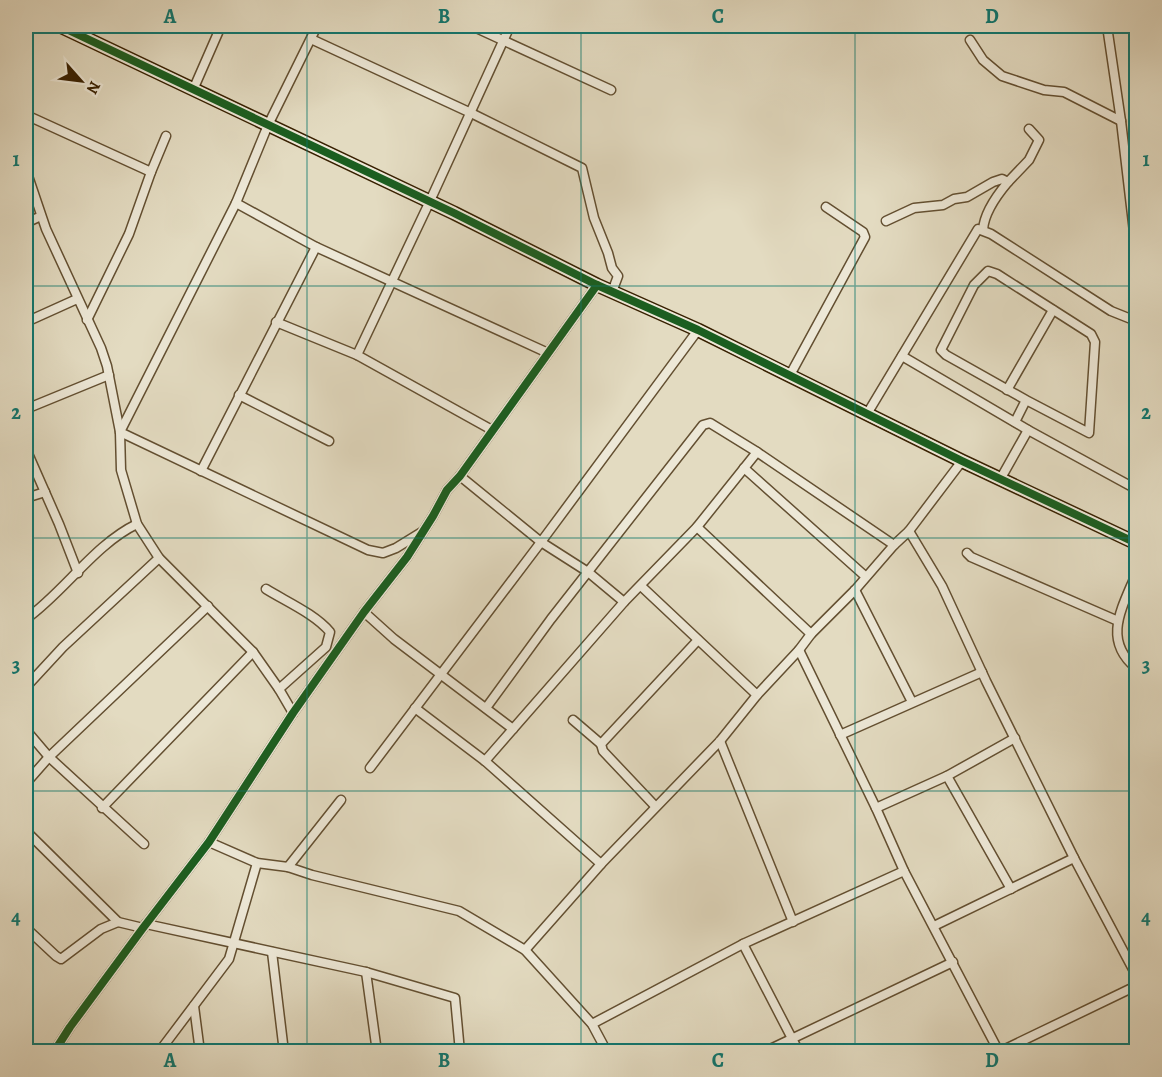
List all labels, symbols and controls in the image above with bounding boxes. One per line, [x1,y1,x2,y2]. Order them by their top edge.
text: A [163,3,177,30]
text: B [438,3,450,30]
text: C [712,3,724,30]
text: D [985,3,999,30]
north arrow [51,51,111,111]
text: N [81,77,106,98]
text: 1 [12,146,20,173]
text: 1 [1142,146,1150,173]
text: 2 [11,399,21,426]
text: 2 [1141,399,1151,426]
text: 3 [12,652,20,679]
text: 3 [1142,652,1150,679]
text: 4 [11,904,21,931]
text: 4 [1141,904,1151,931]
text: A [163,1047,177,1074]
text: B [438,1047,450,1074]
text: C [712,1047,724,1074]
text: D [985,1047,999,1074]

